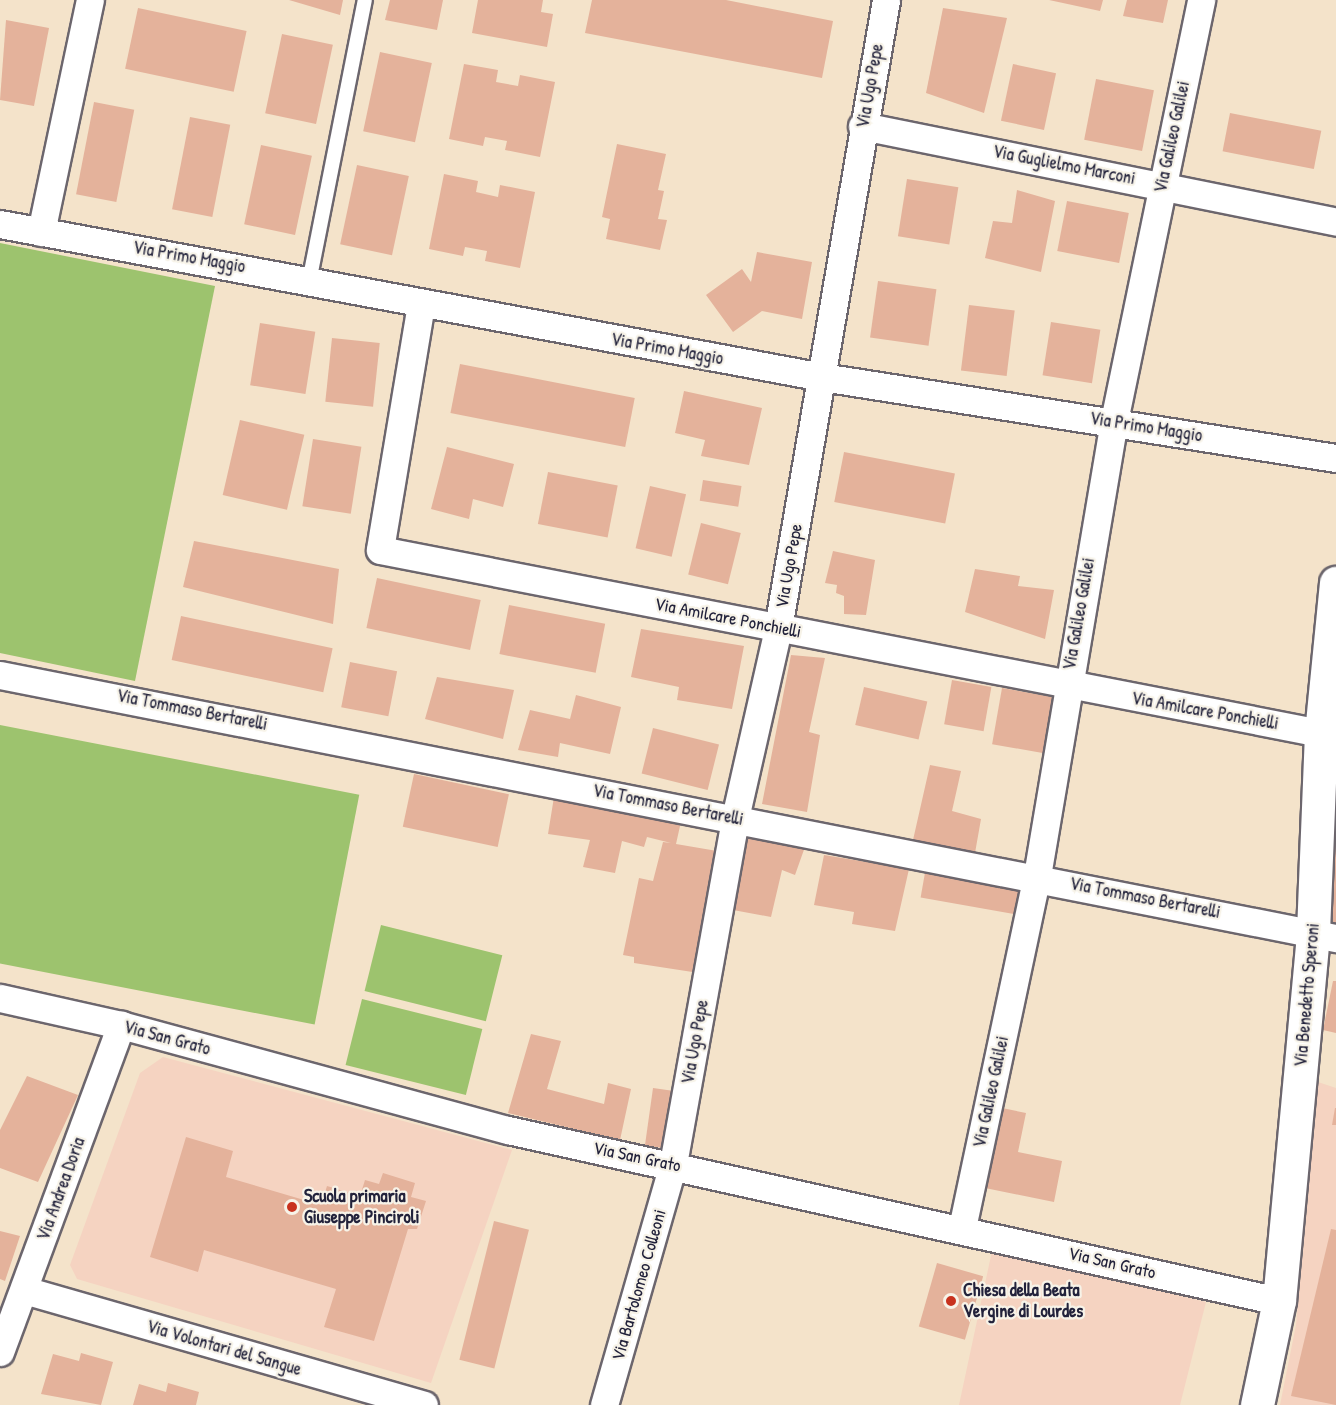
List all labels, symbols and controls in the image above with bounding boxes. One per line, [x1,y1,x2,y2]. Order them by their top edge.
street label: Via Ugo Pepe [852,42,888,130]
street label: Via Galileo Galilei [1150,79,1194,195]
street label: Via Guglielmo Marconi [991,141,1137,189]
street label: Via Primo Maggio [131,236,247,278]
street label: Via Primo Maggio [609,328,725,370]
street label: Via Primo Maggio [1088,407,1204,447]
street label: Via Ugo Pepe [771,522,807,610]
street label: Via Galileo Galilei [1058,556,1100,672]
street label: Via Amilcare Ponchielli [653,593,803,643]
street label: Via Tommaso Bertarelli [115,685,269,735]
street label: Via Amilcare Ponchielli [1130,687,1280,735]
street label: Via Tommaso Bertarelli [591,780,745,830]
street label: Via Tommaso Bertarelli [1068,873,1222,923]
street label: Via Benedetto Speroni [1290,922,1324,1068]
street label: Via Ugo Pepe [677,998,713,1086]
street label: Via San Grato [121,1016,213,1060]
street label: Via Galileo Galilei [969,1034,1013,1150]
street label: Via Andrea Doria [32,1134,90,1244]
street label: Via San Grato [591,1137,683,1177]
place label: Scuola primaria Giuseppe Pinciroli [304,1186,420,1228]
marker: Scuola primaria Giuseppe Pinciroli [285,1200,299,1214]
street label: Via Bartolomeo Colleoni [607,1207,671,1363]
street label: Via San Grato [1066,1242,1158,1284]
place label: Chiesa della Beata Vergine di Lourdes [963,1280,1083,1322]
marker: Chiesa della Beata Vergine di Lourdes [944,1294,958,1308]
street label: Via Volontari del Sangue [144,1316,304,1380]

